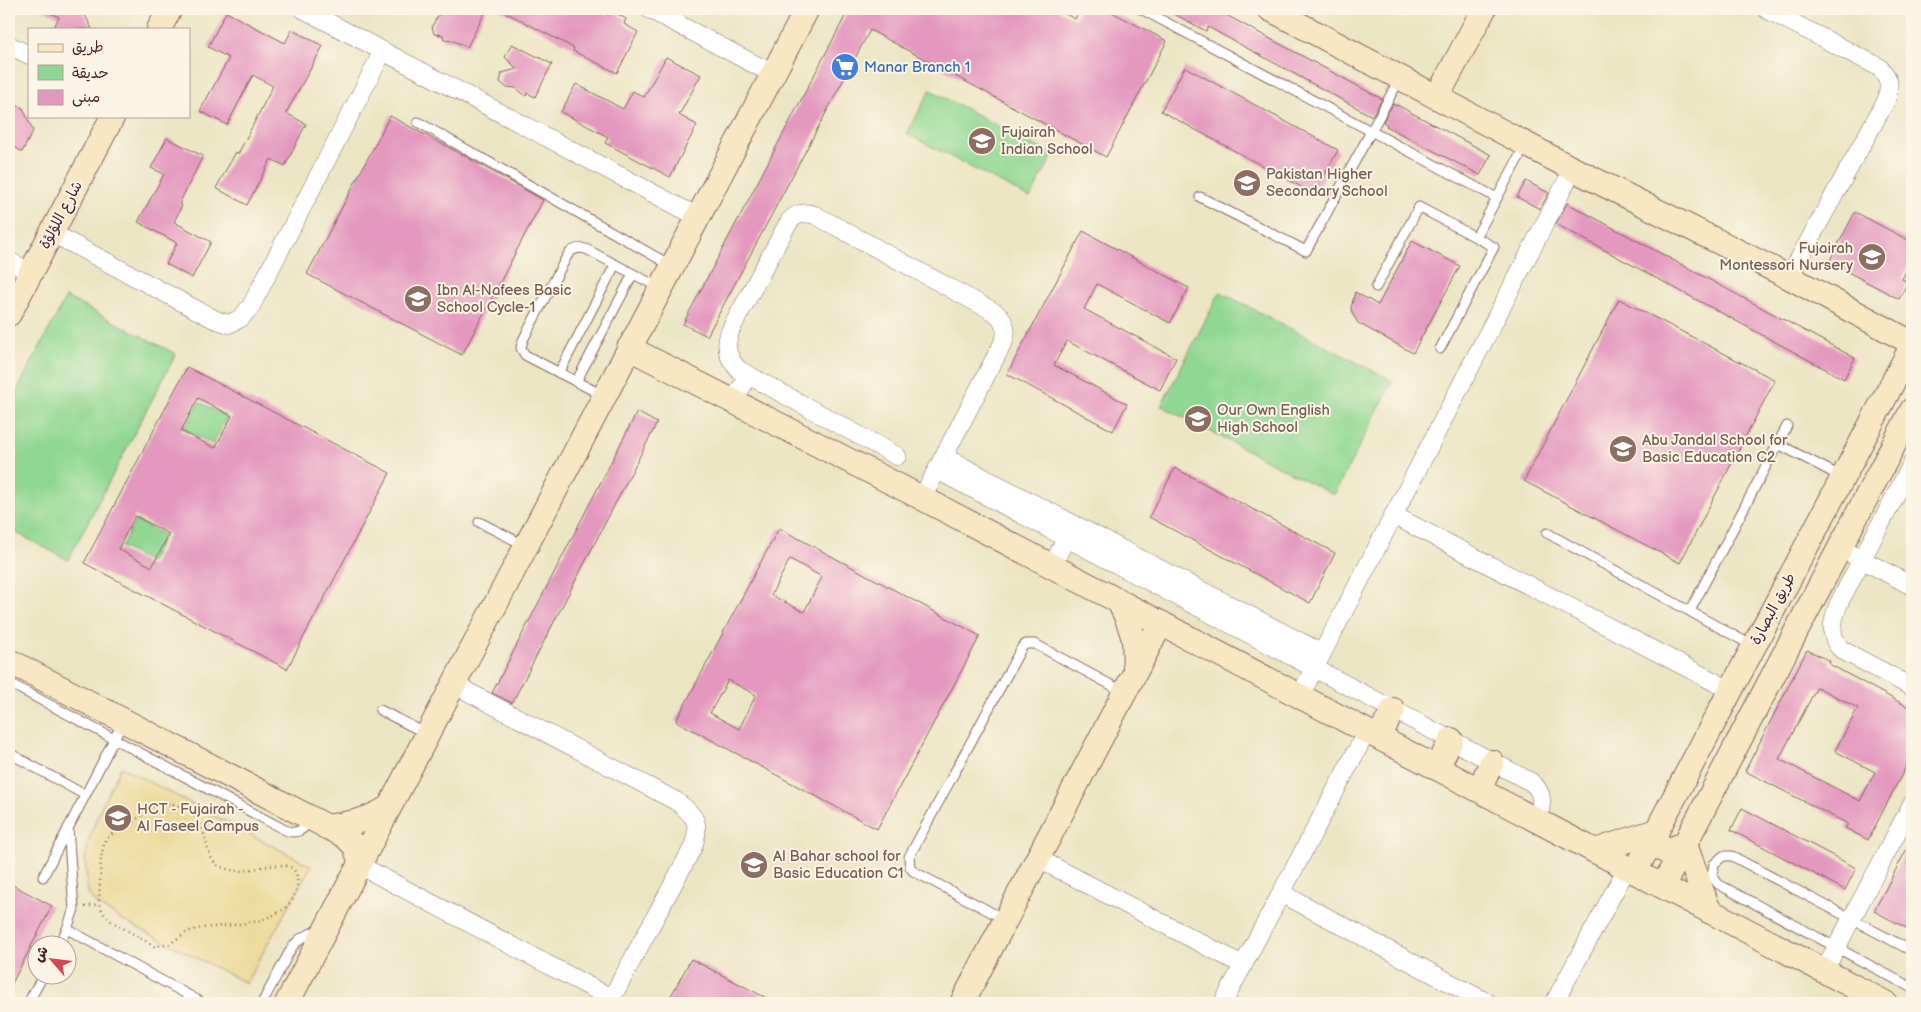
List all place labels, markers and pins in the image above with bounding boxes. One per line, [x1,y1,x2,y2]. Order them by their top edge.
supermarket icon: Manar Branch 1 [830,52,860,82]
place label: Manar Branch 1 [864,58,970,77]
place label: Fujairah Indian School [1001,123,1093,159]
school or university icon: Fujairah Indian School [967,126,997,156]
place label: Pakistan Higher Secondary School [1266,165,1387,201]
school or university icon: Pakistan Higher Secondary School [1232,168,1262,198]
place label: Fujairah Montessori Nursery [1719,239,1853,275]
school or university icon: Fujairah Montessori Nursery [1857,242,1887,272]
place label: Ibn Al-Nafees Basic School Cycle-1 [437,281,571,317]
school or university icon: Ibn Al-Nafees Basic School Cycle-1 [403,284,433,314]
place label: Our Own English High School [1217,401,1330,437]
school or university icon: Our Own English High School [1183,404,1213,434]
place label: Abu Jandal School for Basic Education C2 [1642,431,1788,467]
school or university icon: Abu Jandal School for Basic Education C2 [1608,434,1638,464]
place label: HCT - Fujairah - Al Faseel Campus [137,800,260,836]
school or university icon: HCT - Fujairah - Al Faseel Campus [103,803,133,833]
place label: Al Bahar school for Basic Education C1 [773,847,904,883]
school or university icon: Al Bahar school for Basic Education C1 [739,850,769,880]

